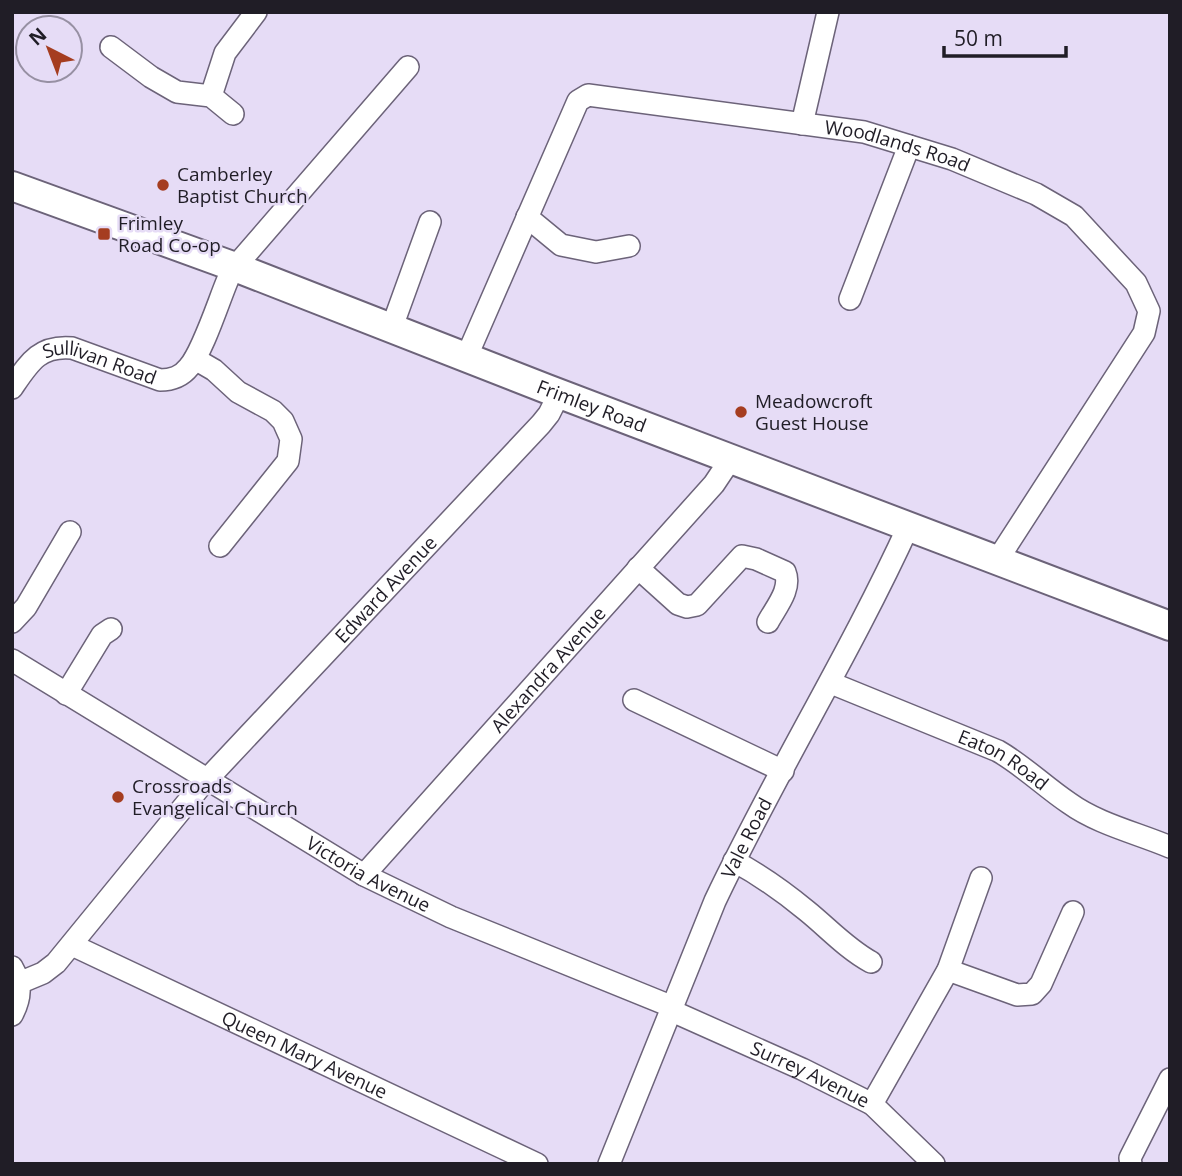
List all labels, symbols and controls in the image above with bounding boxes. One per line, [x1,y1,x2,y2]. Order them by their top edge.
north arrow [14,14,84,84]
scale bar [944,14,1066,58]
text: N [23,22,52,51]
text: 50 m [954,24,1003,52]
street label: Woodlands Road [823,114,974,178]
place label: Camberley Baptist Church [177,161,308,209]
marker: Camberley Baptist Church [155,177,171,193]
place label: Frimley Road Co-op [118,210,221,258]
marker: Frimley Road Co-op [96,226,112,242]
street label: Sullivan Road [39,334,160,391]
street label: Frimley Road [533,373,650,439]
place label: Meadowcroft Guest House [755,388,873,436]
marker: Meadowcroft Guest House [733,404,749,420]
street label: Edward Avenue [329,530,442,649]
street label: Alexandra Avenue [485,601,611,738]
street label: Eaton Road [954,723,1054,796]
place label: Crossroads Evangelical Church [132,773,298,821]
marker: Crossroads Evangelical Church [110,789,126,805]
street label: Vale Road [715,793,778,883]
street label: Victoria Avenue [301,830,435,918]
street label: Queen Mary Avenue [217,1004,392,1105]
street label: Surrey Avenue [747,1035,874,1114]

